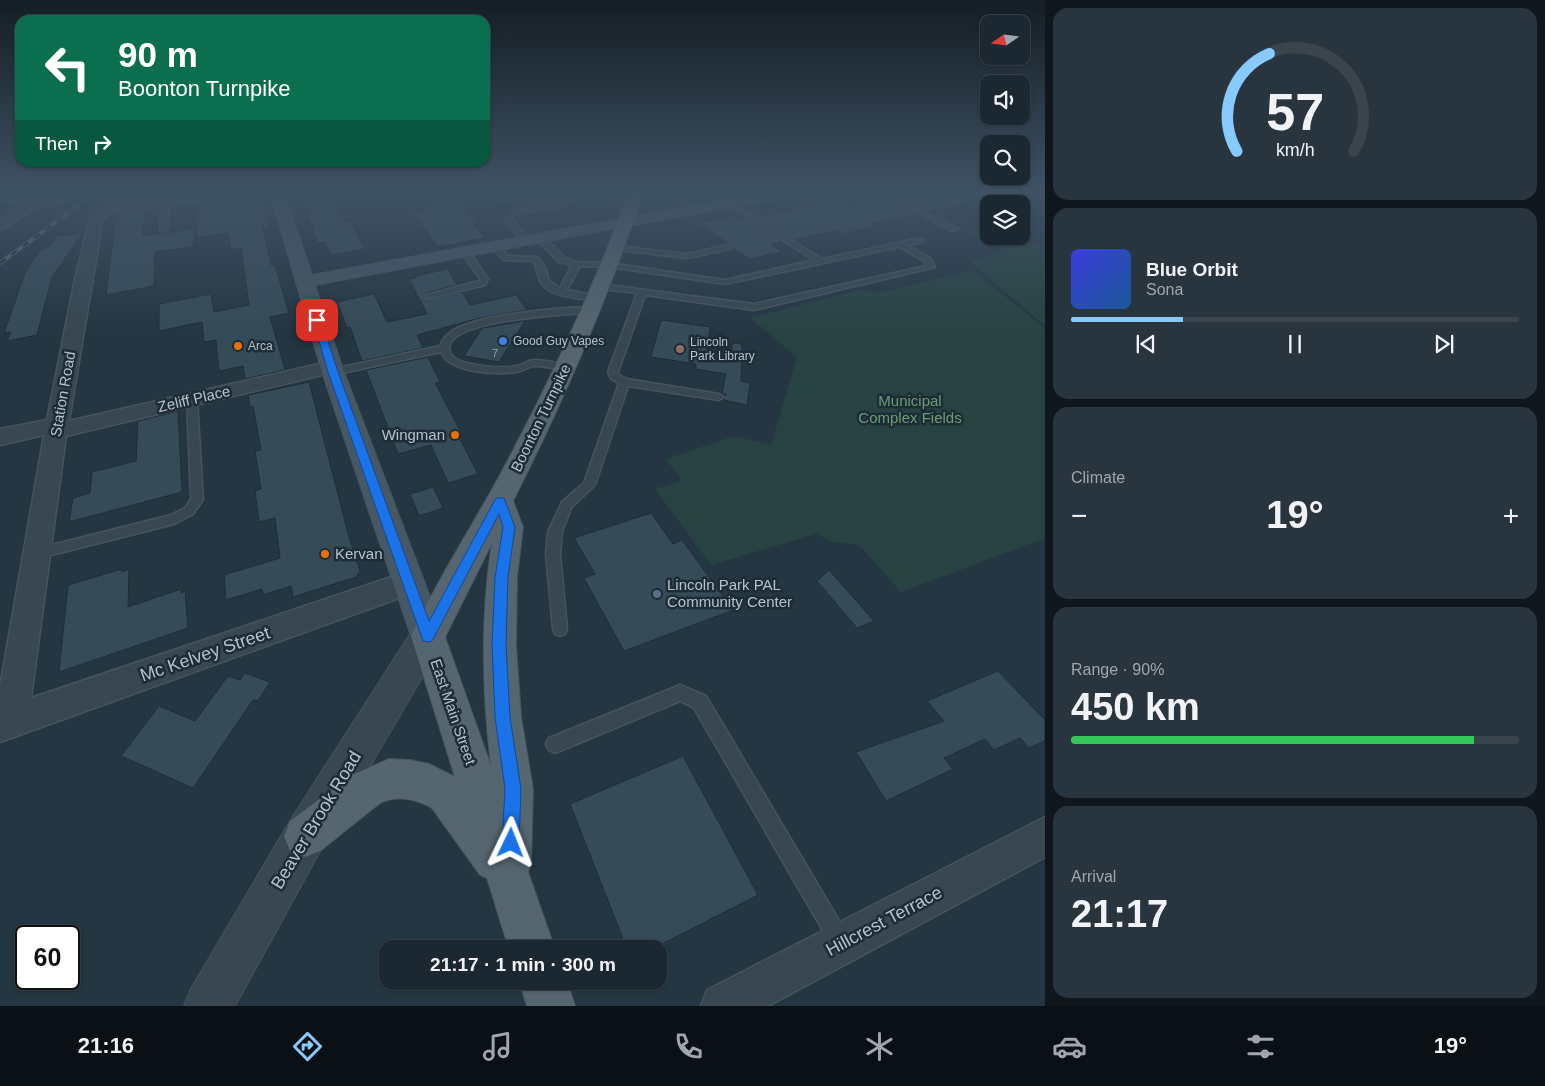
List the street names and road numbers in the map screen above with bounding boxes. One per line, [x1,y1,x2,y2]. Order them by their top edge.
street label: Station Road [47,350,78,438]
street label: Boonton Turnpike [507,361,574,474]
street label: Zeliff Place [156,382,232,415]
street label: Mc Kelvey Street [137,622,273,686]
street label: East Main Street [427,657,480,768]
street label: Beaver Brook Road [267,748,365,892]
street label: Hillcrest Terrace [822,882,946,960]

